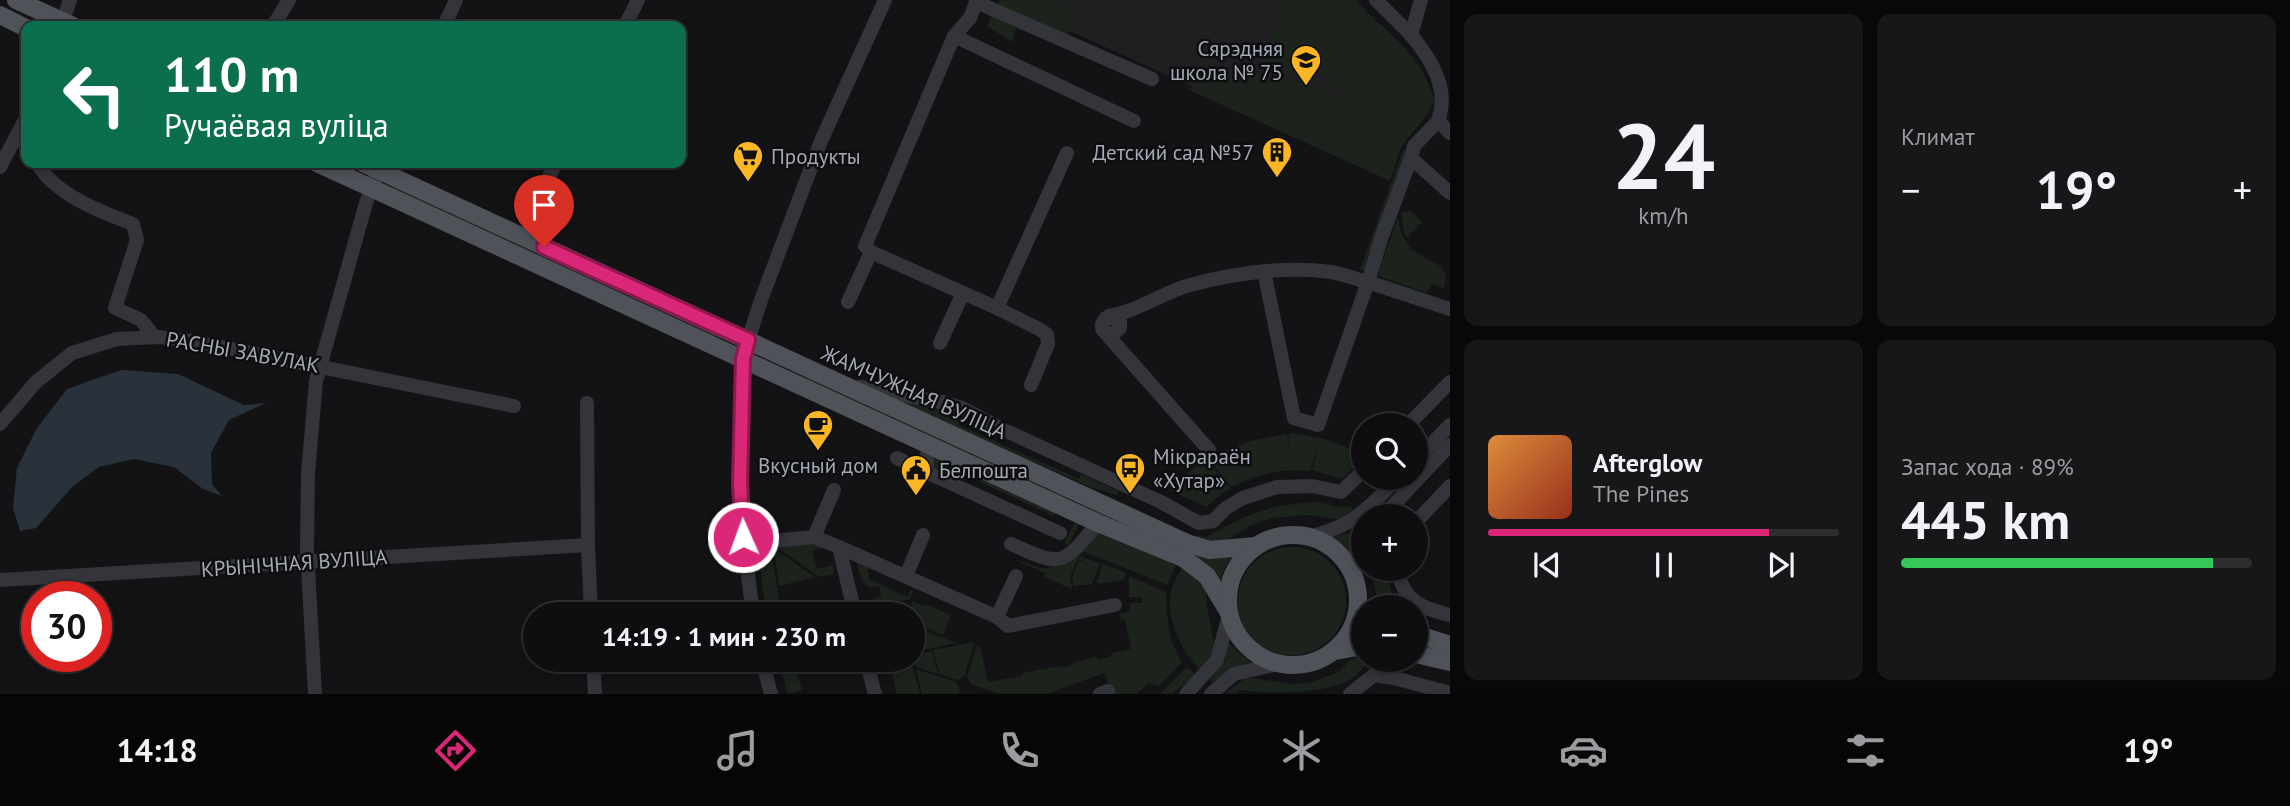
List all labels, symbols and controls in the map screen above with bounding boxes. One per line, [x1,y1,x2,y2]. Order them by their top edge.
place label: Сярэдняя школа № 75 [1170,35,1283,86]
text: 110 m [164,42,299,106]
school or university icon: Сярэдняя школа № 75 [1289,43,1323,87]
icon: left [49,49,140,140]
text: 24 [1612,96,1715,214]
text: Ручаёвая вуліца [164,104,389,146]
text: Климат [1901,122,1975,151]
building icon: Детский сад №57 [1260,135,1294,179]
supermarket icon: Продукты [731,139,765,183]
place label: Детский сад №57 [1092,139,1254,166]
place label: Продукты [771,143,861,170]
text: 19° [2036,156,2117,223]
text: − [1901,165,1920,214]
text: + [2233,165,2252,214]
pin [514,175,574,247]
icon: arrive [525,186,563,224]
text: km/h [1638,201,1689,230]
street label: РАСНЫ ЗАВУЛАК [164,325,322,379]
street label: ЖАМЧУЖНАЯ ВУЛІЦА [816,339,1012,445]
cafe icon: Вкусный дом [801,408,835,452]
map controls [1351,413,1428,672]
button: search [1351,413,1428,490]
place label: Мікрараён «Хутар» [1153,443,1251,494]
text: Afterglow [1593,446,1702,479]
bus stop icon: Мікрараён «Хутар» [1113,451,1147,495]
place label: Вкусный дом [758,452,878,479]
text: Запас хода · 89% [1901,452,2074,481]
public building icon: Белпошта [899,453,933,497]
place label: Белпошта [939,457,1028,484]
text: The Pines [1593,479,1689,508]
text: 445 km [1901,486,2070,553]
position arrow [706,500,780,574]
button: + [1351,504,1428,581]
street label: КРЫНІЧНАЯ ВУЛІЦА [200,543,389,583]
icon: previous [1528,546,1566,584]
icon: pause [1645,546,1683,584]
icon: next [1762,546,1800,584]
speed limit sign: 30 [21,581,112,672]
button: − [1351,595,1428,672]
text: 14:19 · 1 мин · 230 m [602,620,846,653]
icon: directions [431,726,480,775]
icon: music [713,726,762,775]
icon: phone [995,726,1044,775]
icon: climate [1277,726,1326,775]
icon: car [1559,726,1608,775]
icon: filters [1841,726,1890,775]
text: 14:18 [117,729,198,771]
text: 19° [2123,729,2173,771]

